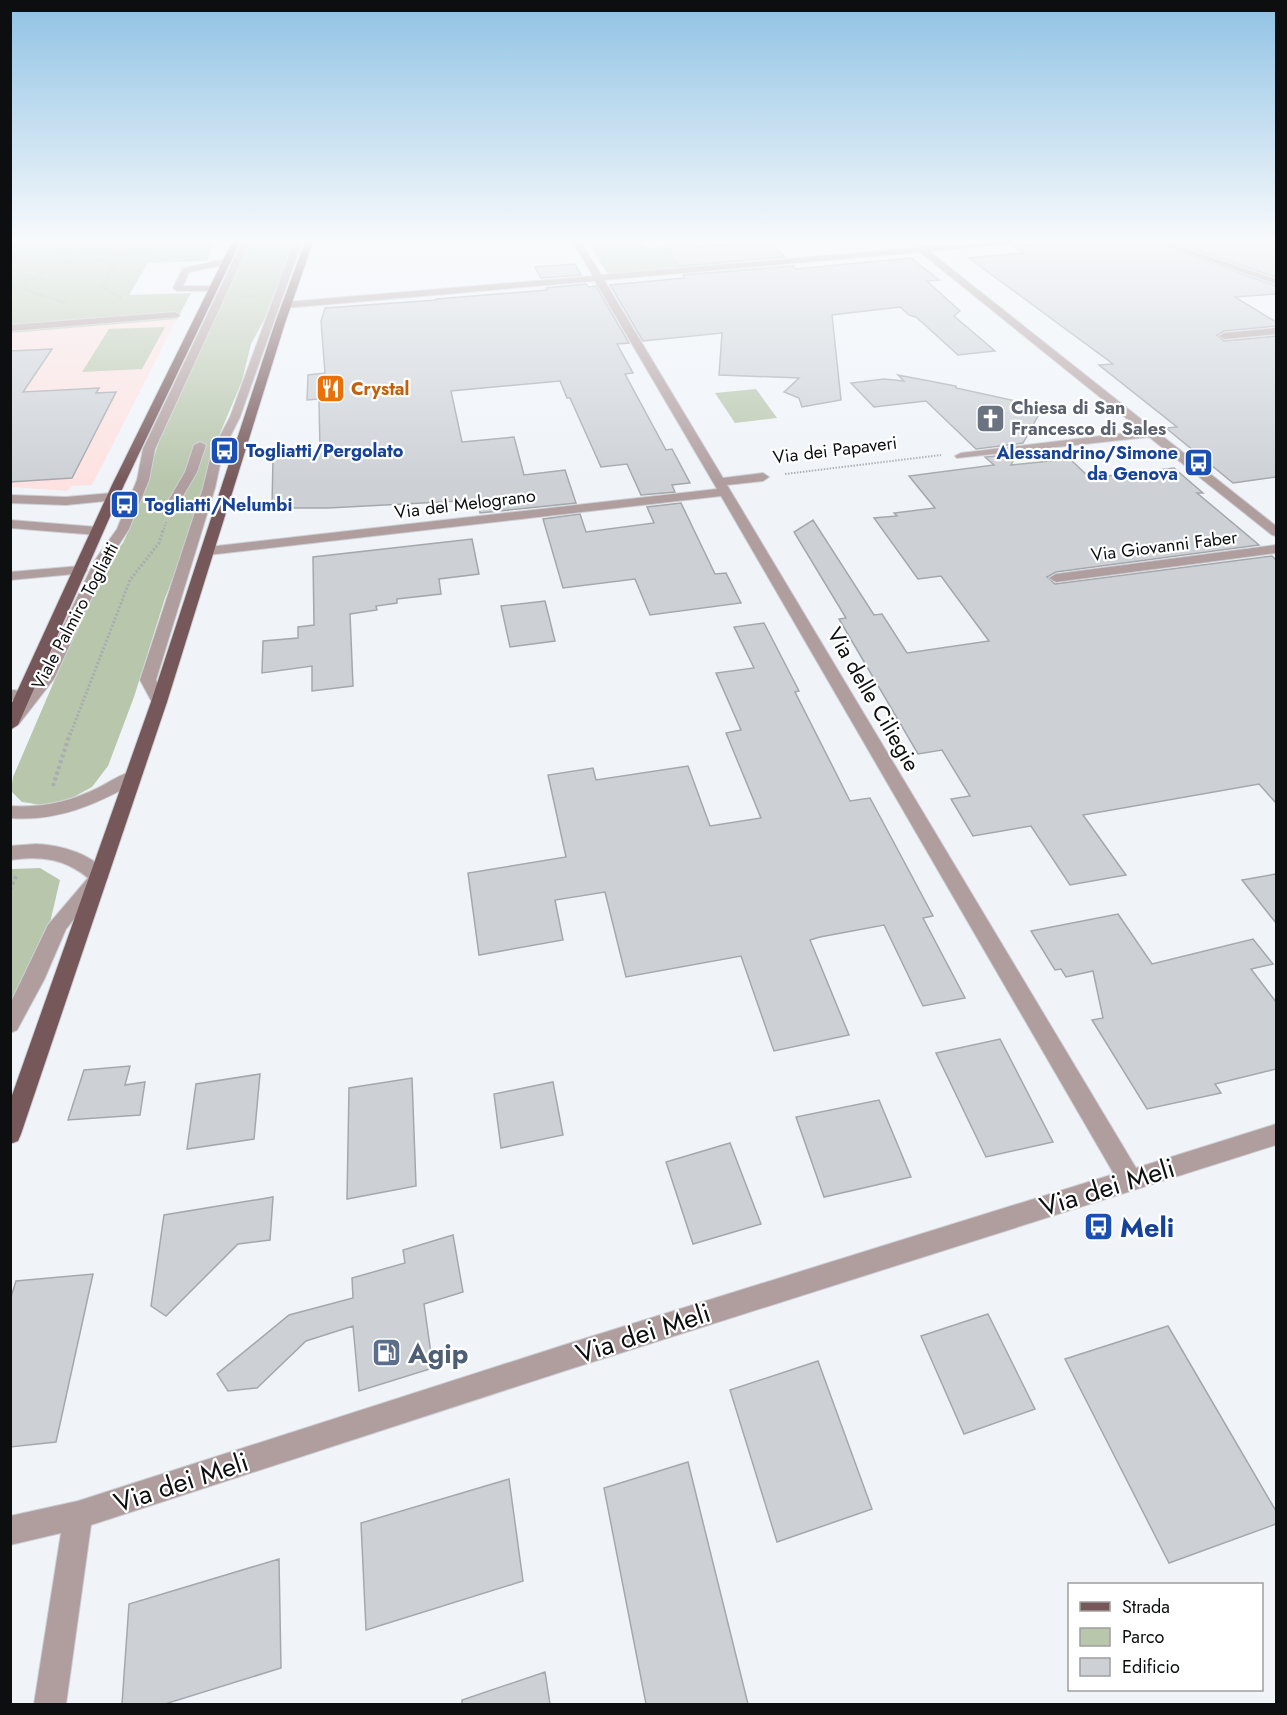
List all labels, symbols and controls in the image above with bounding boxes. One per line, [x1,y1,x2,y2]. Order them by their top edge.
restaurant icon: Crystal [314,373,346,405]
place label: Crystal [351,376,409,402]
place label: Chiesa di San Francesco di Sales [1011,395,1166,442]
church icon: Chiesa di San Francesco di Sales [974,402,1006,434]
street label: Via dei Papaveri [771,429,899,471]
bus stop icon: Togliatti/Pergolato [209,435,241,467]
place label: Togliatti/Pergolato [246,438,404,464]
place label: Alessandrino/Simone da Genova [995,440,1178,487]
bus stop icon: Alessandrino/Simone da Genova [1183,447,1215,479]
street label: Via del Melograno [393,482,537,526]
bus stop icon: Togliatti/Nelumbi [108,489,140,521]
place label: Togliatti/Nelumbi [145,492,292,518]
street label: Via Giovanni Faber [1089,524,1239,568]
street label: Viale Palmiro Togliatti [25,538,125,694]
street label: Via delle Ciliegie [820,621,928,777]
street label: Via dei Meli [1035,1148,1179,1226]
place label: Meli [1120,1208,1174,1247]
bus stop icon: Meli [1083,1211,1115,1243]
street label: Via dei Meli [571,1293,715,1373]
place label: Agip [407,1334,468,1373]
fuel station icon: Agip [371,1337,403,1369]
street label: Via dei Meli [109,1442,253,1522]
legend [1068,1583,1263,1691]
text: Strada [1122,1594,1170,1620]
text: Parco [1122,1624,1164,1650]
text: Edificio [1122,1654,1180,1680]

